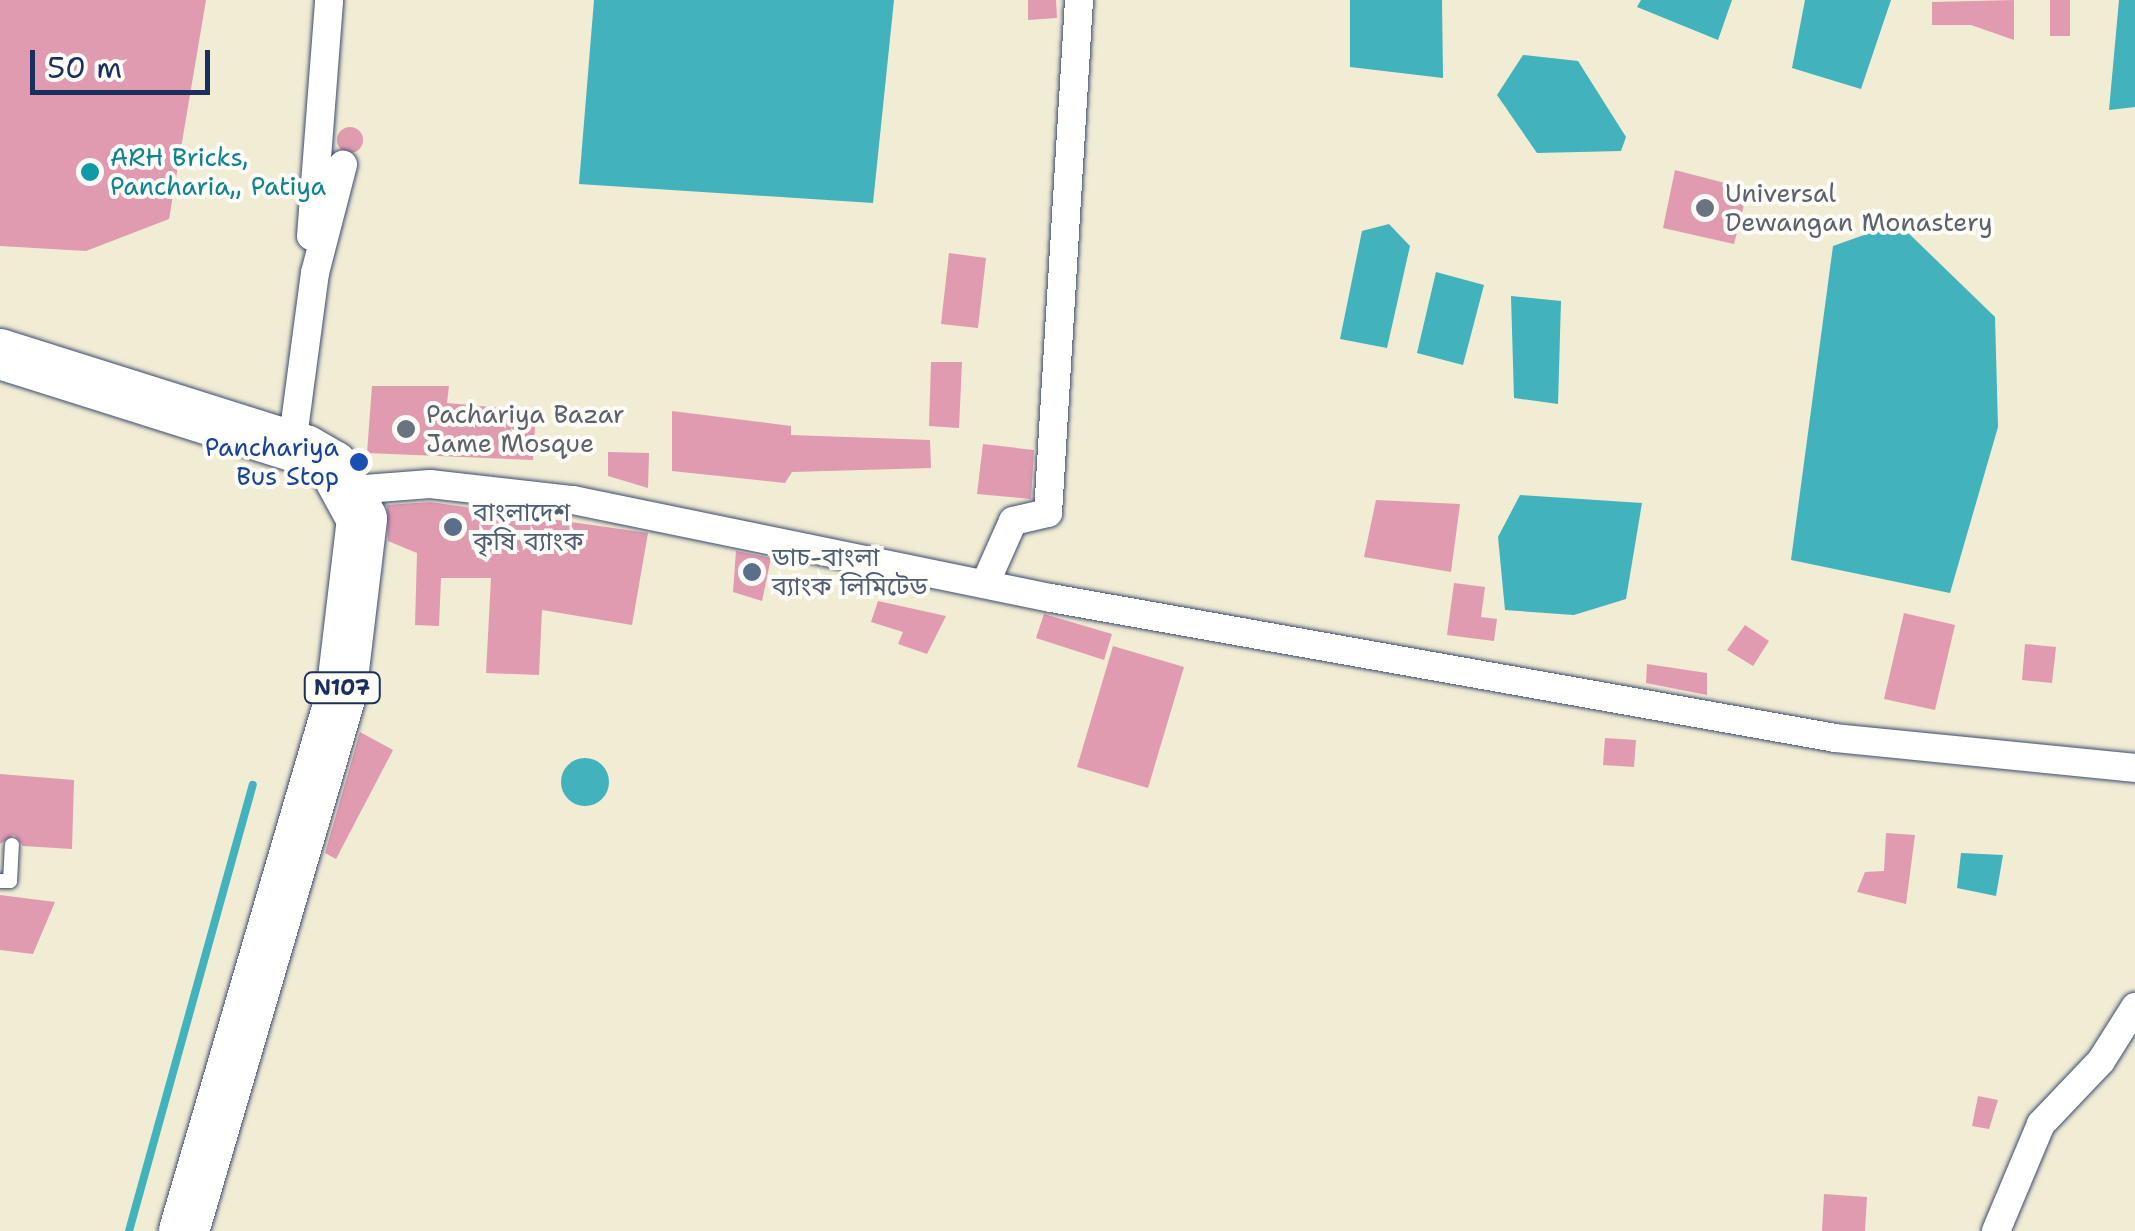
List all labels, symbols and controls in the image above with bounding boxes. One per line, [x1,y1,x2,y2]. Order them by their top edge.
scale bar [35,30,215,92]
text: 50 m [47,47,122,88]
place label: ARH Bricks, Pancharia,, Patiya [110,143,326,202]
marker: ARH Bricks, Pancharia,, Patiya [79,161,101,183]
place label: Universal Dewangan Monastery [1725,179,1993,238]
marker: Universal Dewangan Monastery [1694,197,1716,219]
place label: Pachariya Bazar Jame Mosque [426,400,625,459]
marker: Pachariya Bazar Jame Mosque [395,418,417,440]
place label: Panchariya Bus Stop [205,433,339,492]
marker: Panchariya Bus Stop [348,451,370,473]
place label: বাংলাদেশ কৃষি ব্যাংক [473,498,583,557]
marker: বাংলাদেশ কৃষি ব্যাংক [442,516,464,538]
place label: ডাচ-বাংলা ব্যাংক লিমিটেড [772,543,927,602]
marker: ডাচ-বাংলা ব্যাংক লিমিটেড [741,561,763,583]
road number: N107 [302,671,382,705]

